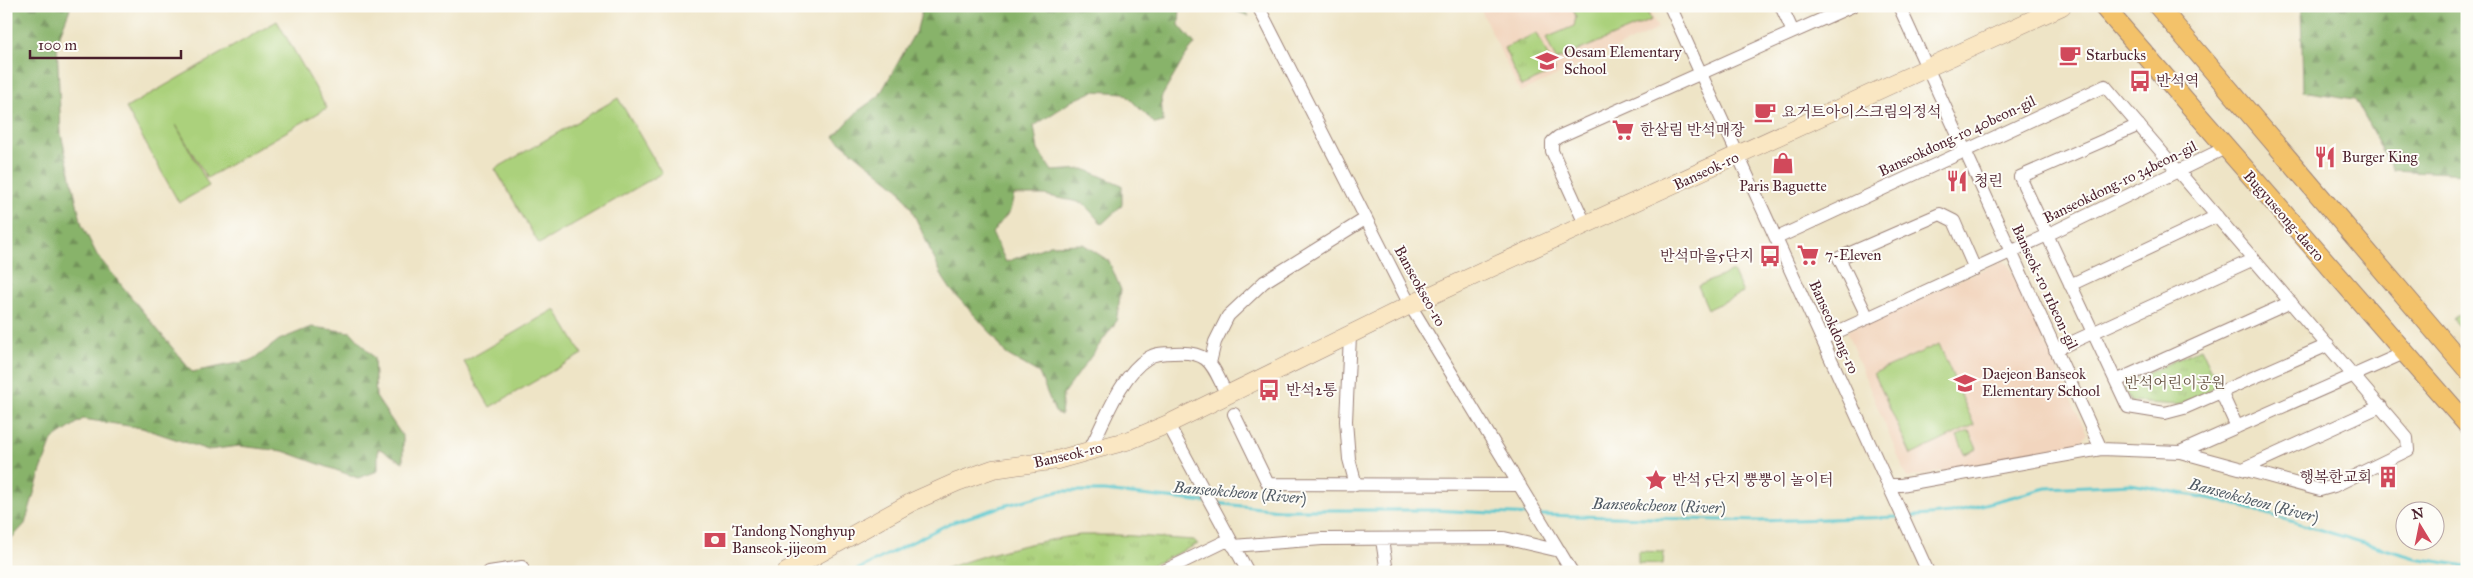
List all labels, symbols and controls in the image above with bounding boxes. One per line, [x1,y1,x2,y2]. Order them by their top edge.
scale bar [30,28,181,60]
text: 100 m [38,36,78,54]
cafe icon: Starbucks [2057,42,2083,68]
place label: Oesam Elementary School [1564,43,1682,78]
place label: Starbucks [2086,46,2146,64]
school or university icon: Oesam Elementary School [1534,48,1560,74]
bus stop icon: 반석역 [2127,68,2153,94]
place label: 반석역 [2156,72,2199,90]
street label: Banseokdong-ro 40beon-gil [1876,91,2039,180]
cafe icon: 요거트아이스크림의정석 [1752,99,1778,125]
place label: 요거트아이스크림의정석 [1782,103,1941,121]
supermarket icon: 한살림 반석매장 [1610,117,1636,143]
place label: 한살림 반석매장 [1640,121,1745,139]
street label: Banseokdong-ro 34beon-gil [2040,137,2201,227]
restaurant icon: Burger King [2312,144,2338,170]
street label: Banseok-ro [1670,148,1742,194]
place label: Burger King [2342,148,2419,166]
shop icon: Paris Baguette [1770,150,1796,176]
street label: Bugyuseong-daero [2240,167,2328,265]
restaurant icon: 청린 [1944,168,1970,194]
place label: 청린 [1974,172,2003,190]
place label: Paris Baguette [1739,177,1827,195]
street label: Banseok-ro 11beon-gil [2008,222,2082,353]
supermarket icon: 7-Eleven [1795,242,1821,268]
street label: Banseokseo-ro [1390,243,1450,330]
bus stop icon: 반석마을5단지 [1757,243,1783,269]
place label: 7-Eleven [1825,246,1881,264]
place label: 반석마을5단지 [1660,247,1754,265]
street label: Banseokdong-ro [1805,278,1863,377]
place label: Daejeon Banseok Elementary School [1982,365,2101,400]
school or university icon: Daejeon Banseok Elementary School [1952,370,1978,396]
park label: 반석어린이공원 [2124,374,2226,392]
bus stop icon: 반석2통 [1256,377,1282,403]
place label: 반석2통 [1286,381,1337,399]
street label: Banseok-ro [1032,438,1104,472]
building icon: 행복한교회 [2375,464,2401,490]
place icon: 반석 5단지 뿡뿡이 놀이터 [1643,467,1669,493]
place label: 행복한교회 [2300,468,2372,486]
place label: 반석 5단지 뿡뿡이 놀이터 [1672,471,1834,489]
water label: Banseokcheon (River) [2186,474,2321,528]
water label: Banseokcheon (River) [1172,477,1308,509]
water label: Banseokcheon (River) [1591,494,1726,518]
north arrow [2396,500,2446,550]
text: N [2411,504,2425,523]
place label: Tandong Nonghyup Banseok-jijeom [732,522,855,557]
bank icon: Tandong Nonghyup Banseok-jijeom [702,527,728,553]

